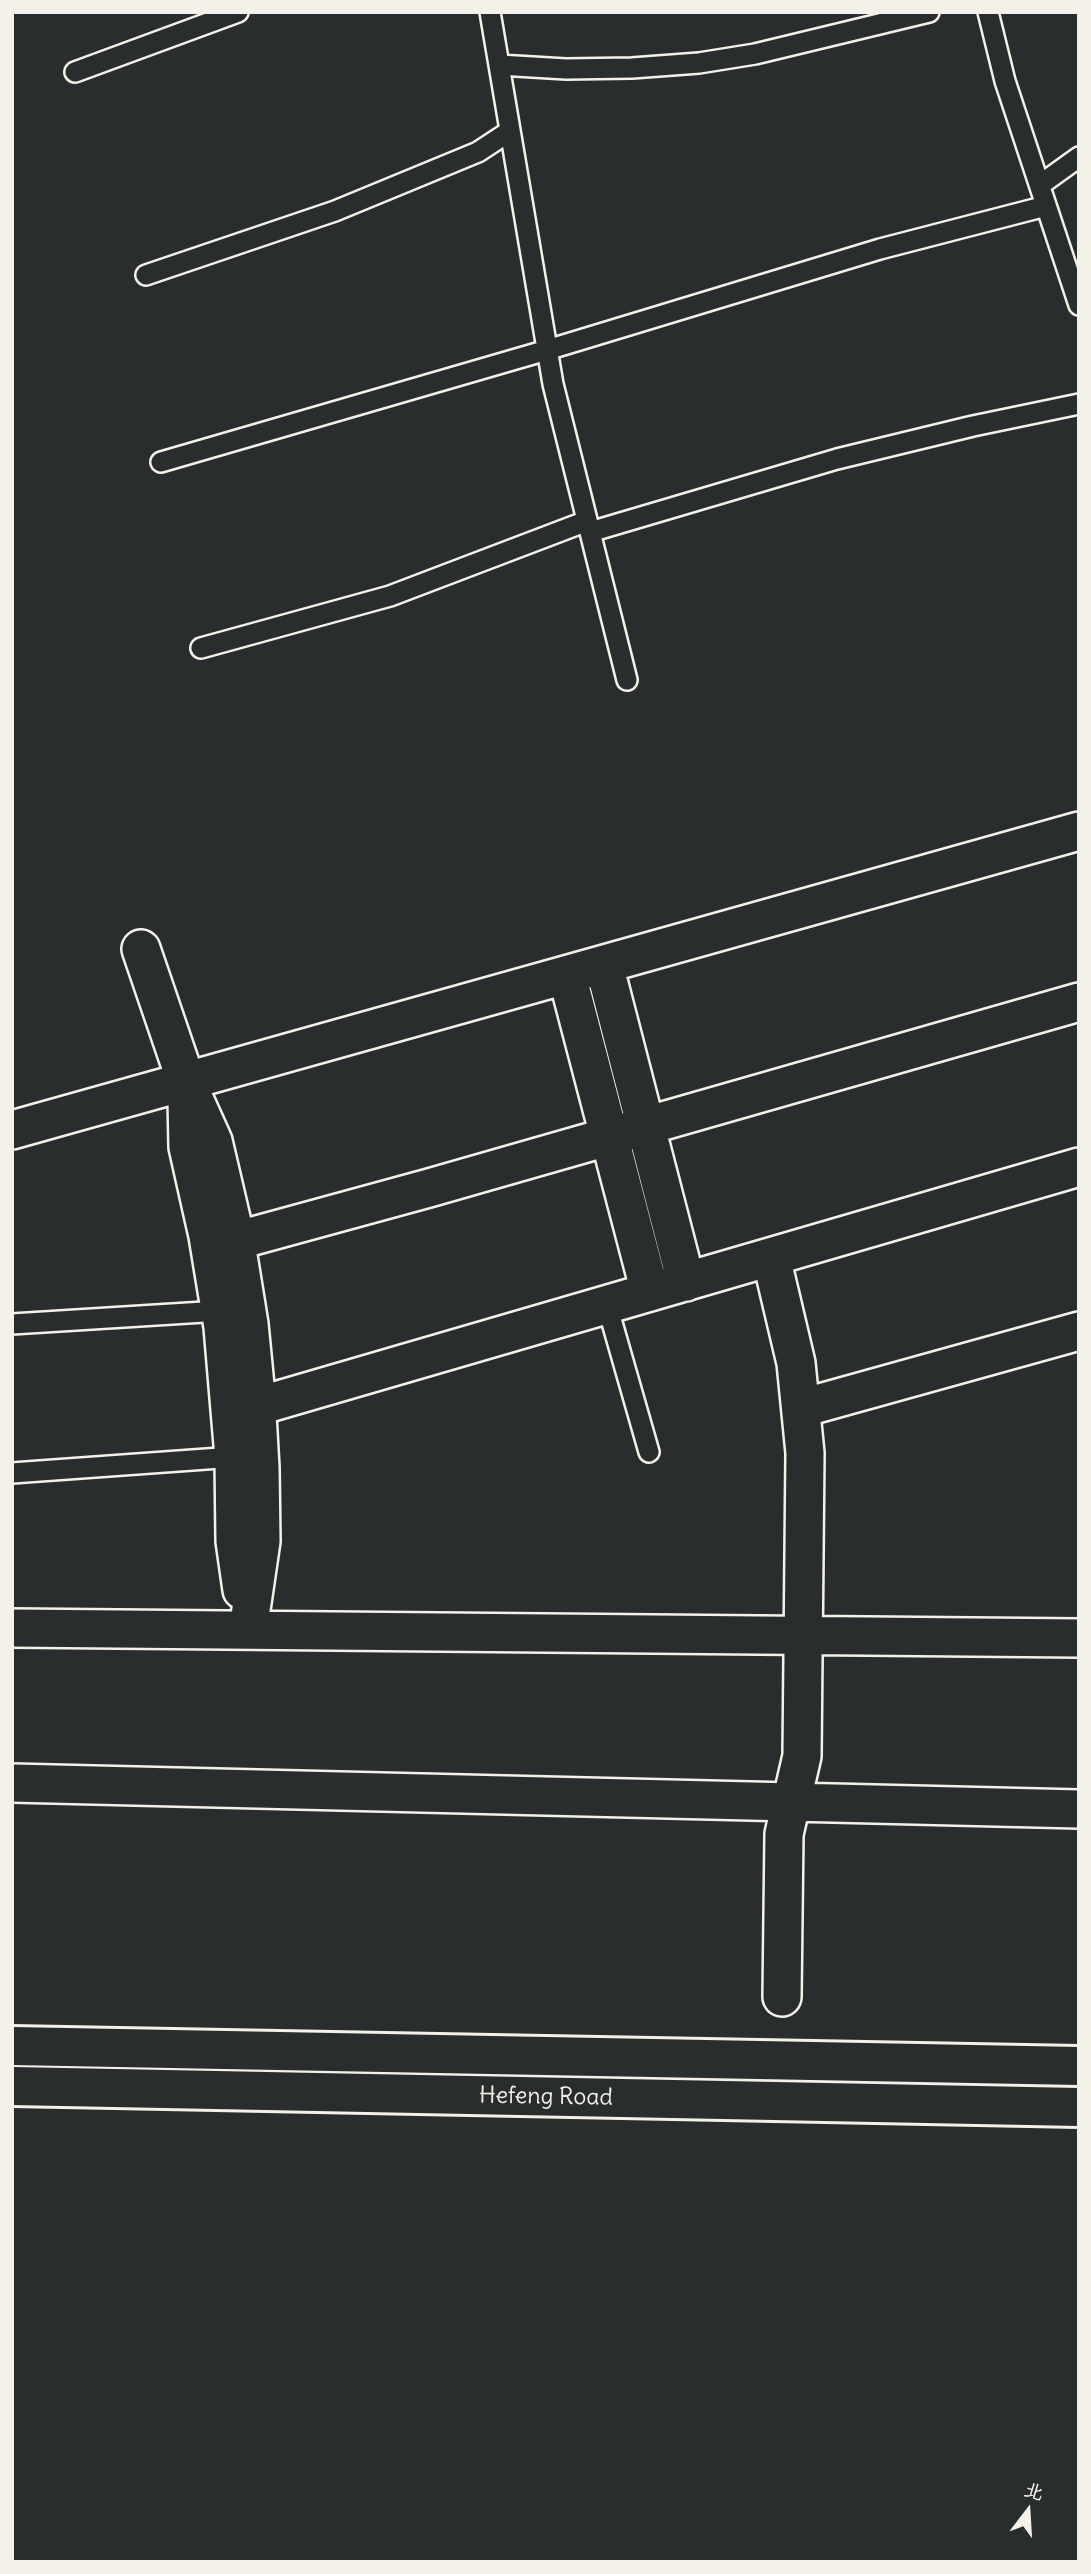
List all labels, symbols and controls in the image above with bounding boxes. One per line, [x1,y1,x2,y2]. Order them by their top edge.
street label: Hefeng Road [479,2082,613,2112]
north arrow [993,2476,1063,2546]
text: 北 [1022,2477,1047,2505]

